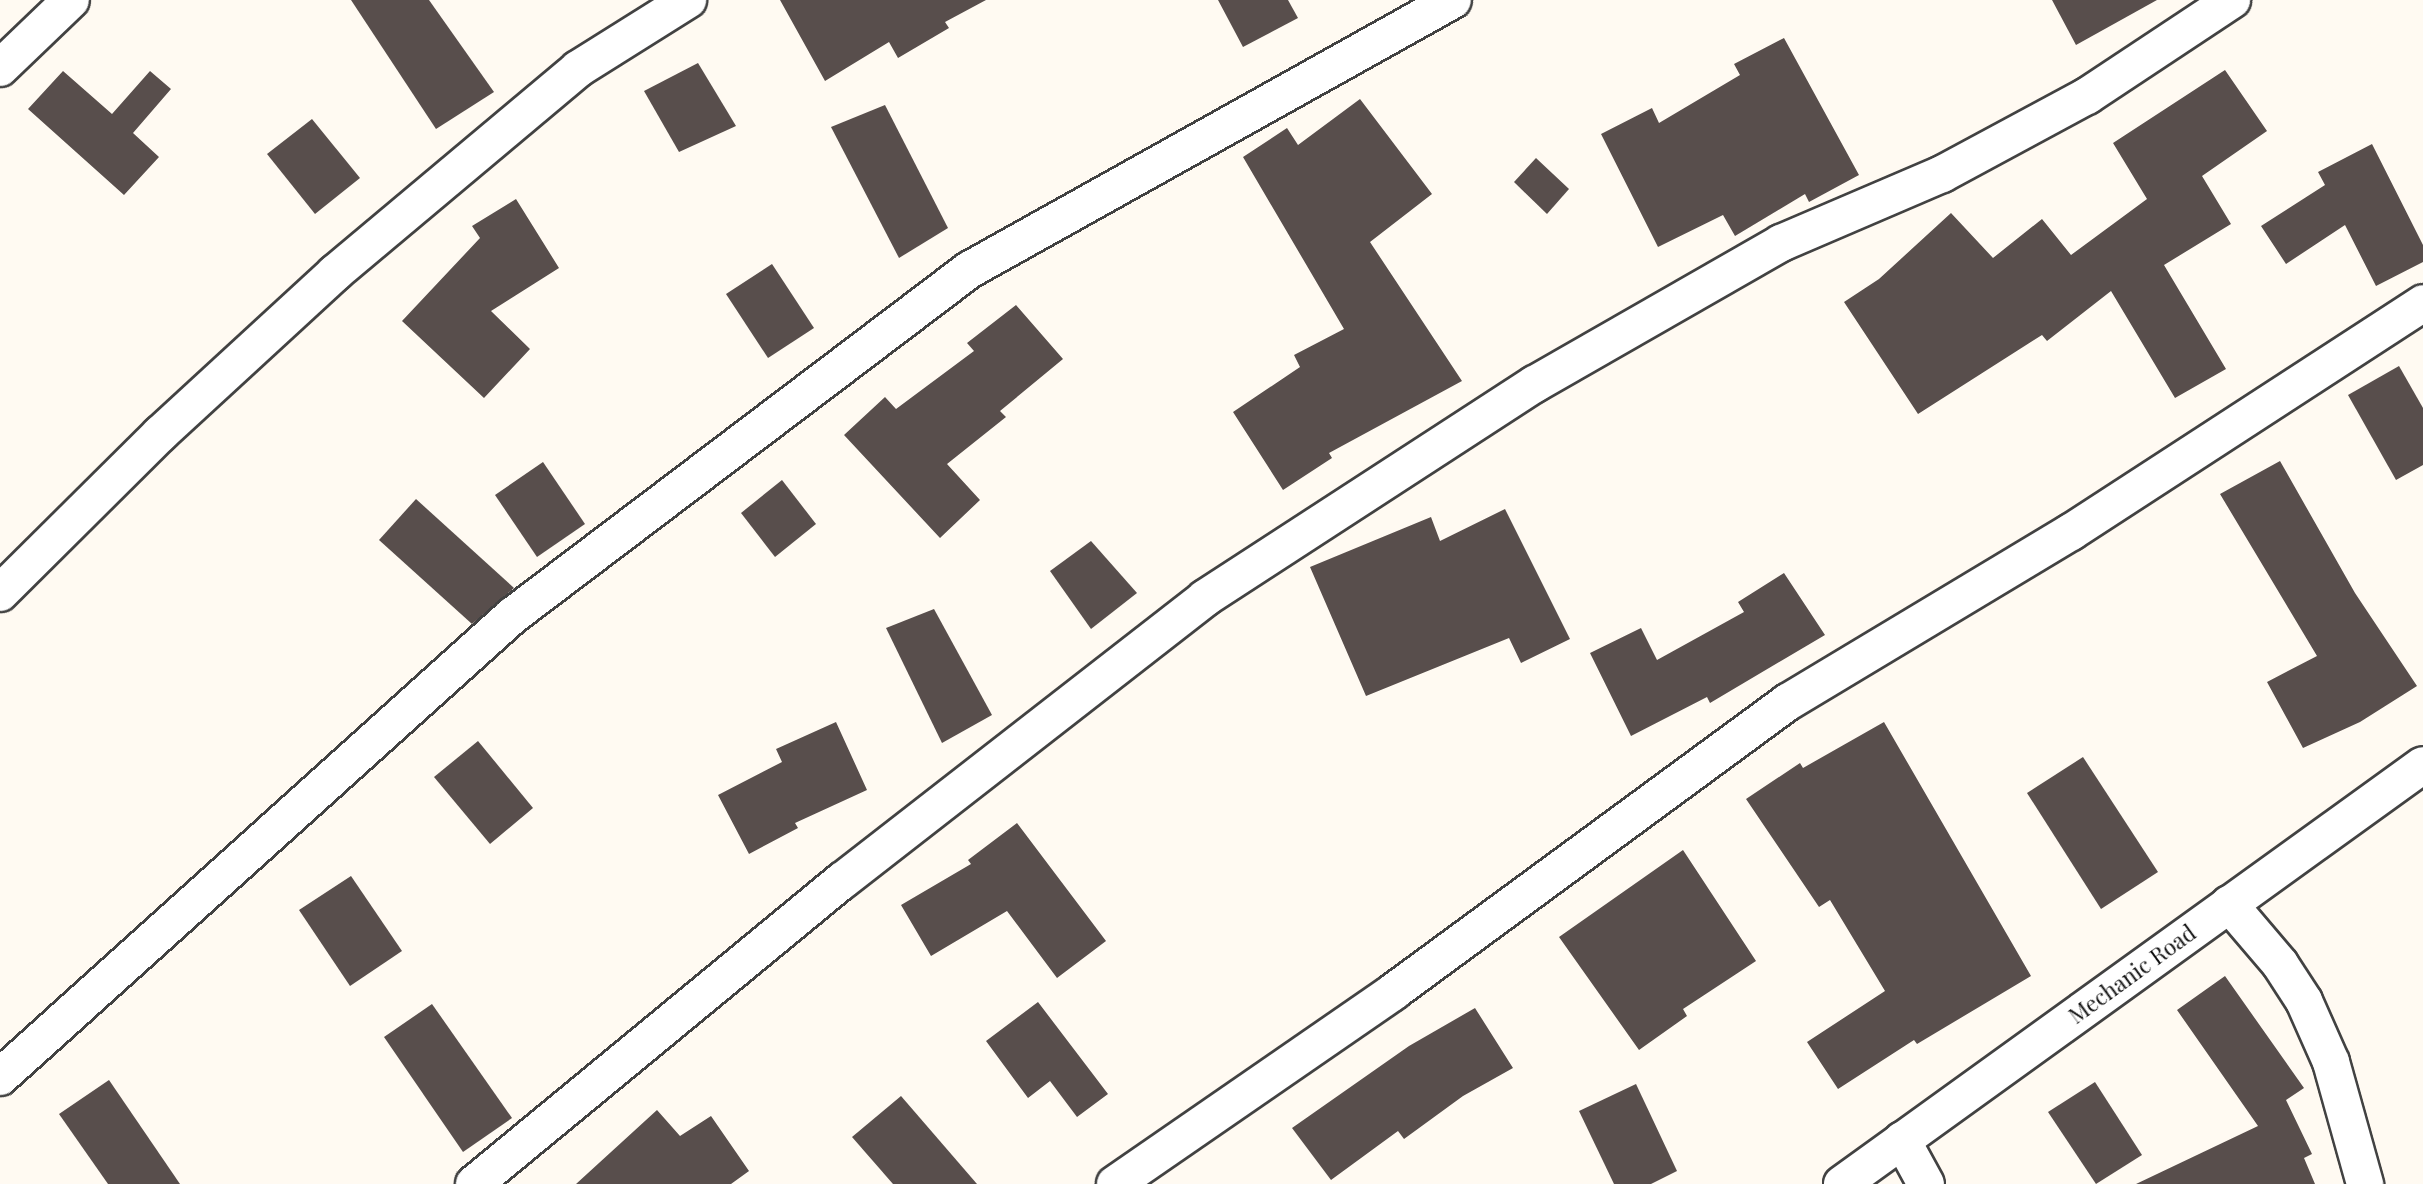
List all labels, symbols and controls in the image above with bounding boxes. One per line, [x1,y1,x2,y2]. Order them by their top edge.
street label: Mechanic Road [2063,919,2201,1029]

